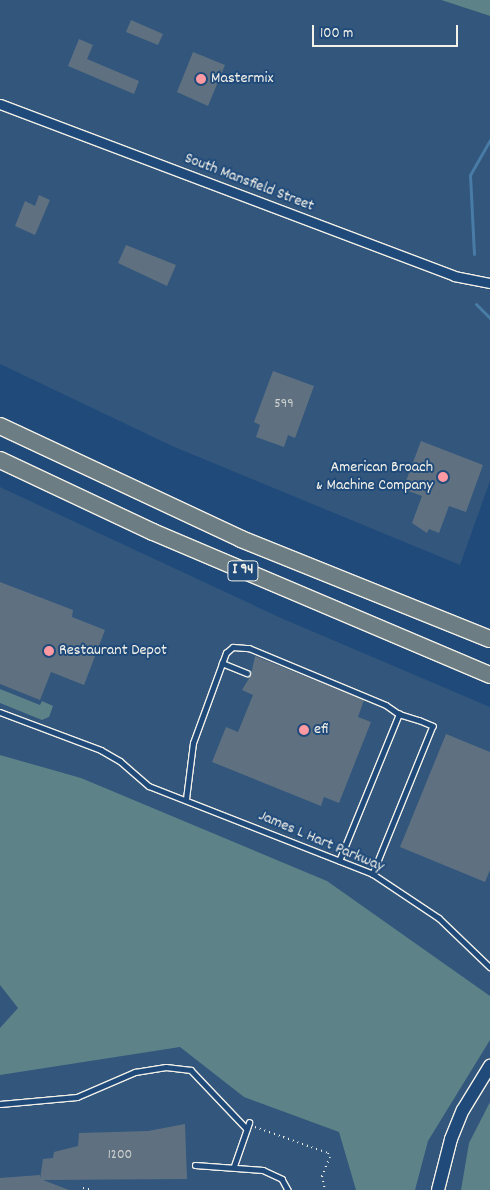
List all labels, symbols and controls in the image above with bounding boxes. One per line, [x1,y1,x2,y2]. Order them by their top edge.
scale bar [315,15,461,47]
text: 100 m [320,23,353,45]
place label: Mastermix [211,69,273,89]
marker: Mastermix [195,73,207,85]
street label: South Mansfield Street [181,149,317,217]
house number: 599 [274,396,294,412]
place label: American Broach & Machine Company [316,458,433,496]
marker: American Broach & Machine Company [437,471,449,483]
road number: I 94 [227,558,259,584]
place label: Restaurant Depot [59,641,167,661]
marker: Restaurant Depot [43,645,55,657]
place label: efi [314,720,328,740]
marker: efi [298,724,310,736]
street label: James L Hart Parkway [255,807,387,877]
house number: 1200 [108,1147,132,1163]

